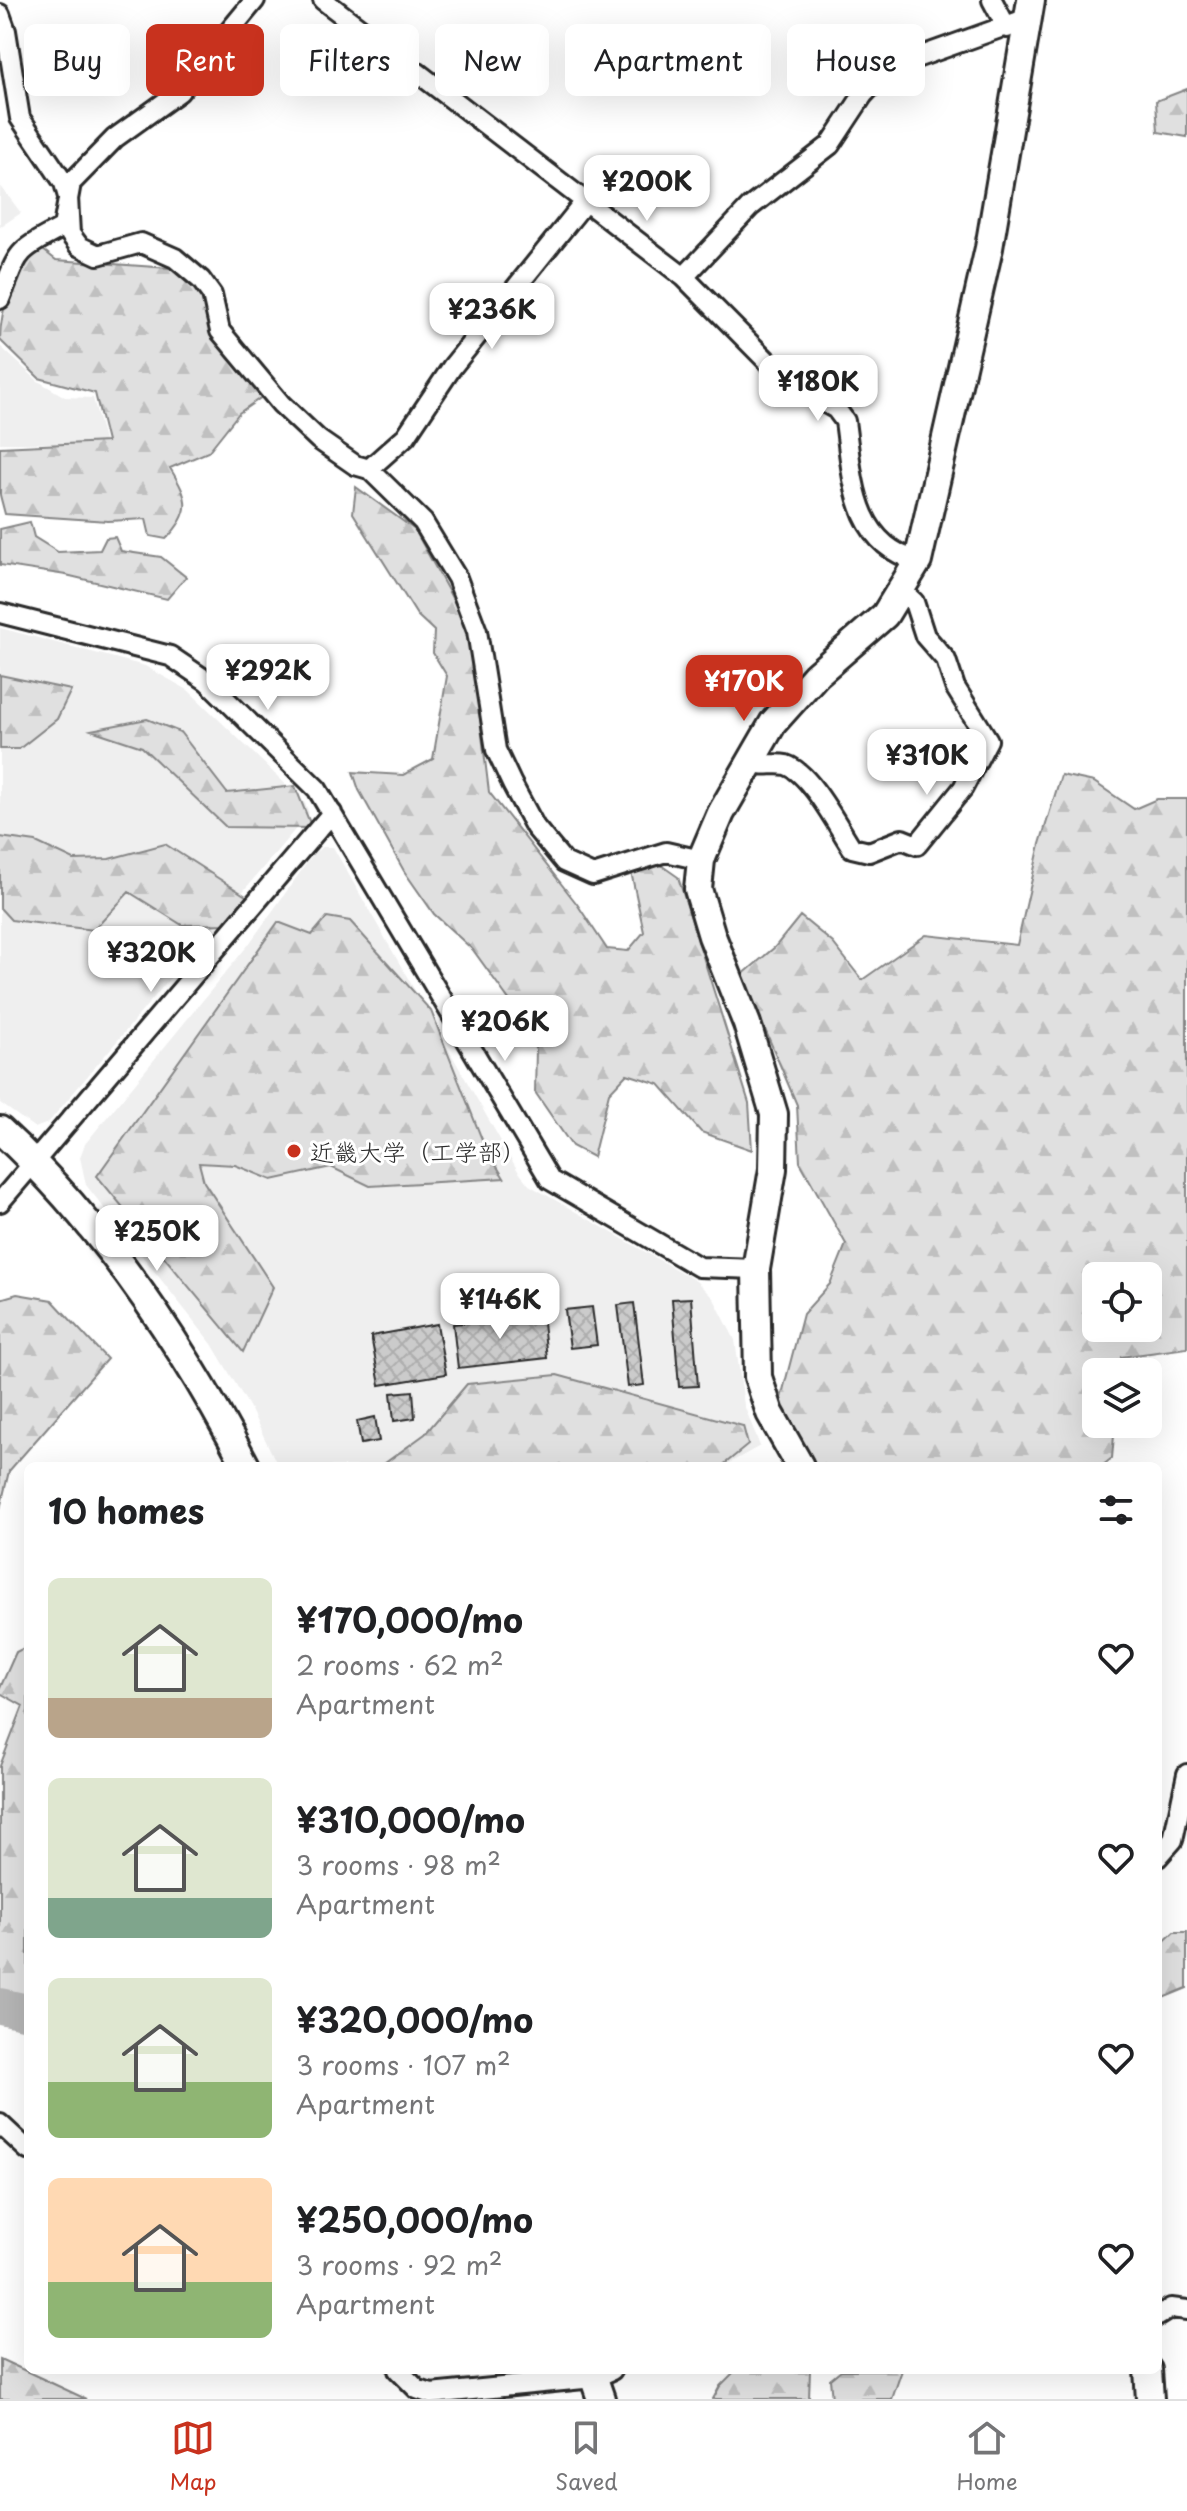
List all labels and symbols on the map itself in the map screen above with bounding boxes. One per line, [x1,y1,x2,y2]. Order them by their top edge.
pin: ¥200K [591,155,703,223]
pin: ¥236K [436,283,548,351]
pin: ¥180K [762,355,874,423]
pin: ¥292K [212,644,324,712]
pin: ¥170K [688,655,800,723]
pin: ¥310K [871,729,983,797]
pin: ¥320K [95,926,207,994]
pin: ¥206K [449,995,561,1063]
place label: 近畿大学（工学部） [310,1133,526,1169]
marker: 近畿大学（工学部） [285,1142,303,1160]
pin: ¥250K [101,1205,213,1273]
pin: ¥146K [444,1273,556,1341]

